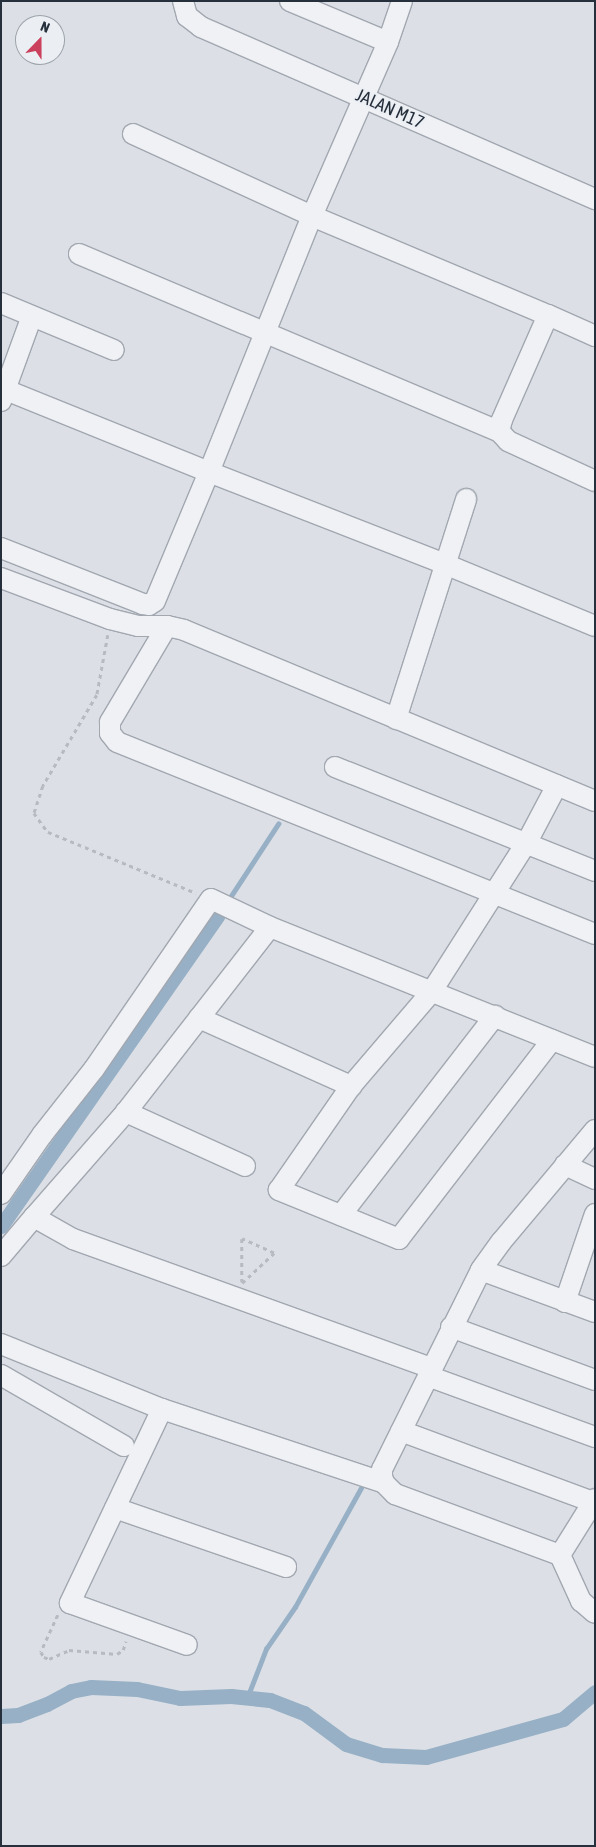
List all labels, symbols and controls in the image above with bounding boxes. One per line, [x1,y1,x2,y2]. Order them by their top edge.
north arrow [15,15,65,65]
text: N [38,18,52,36]
street label: JALAN M17 [353,84,427,134]

